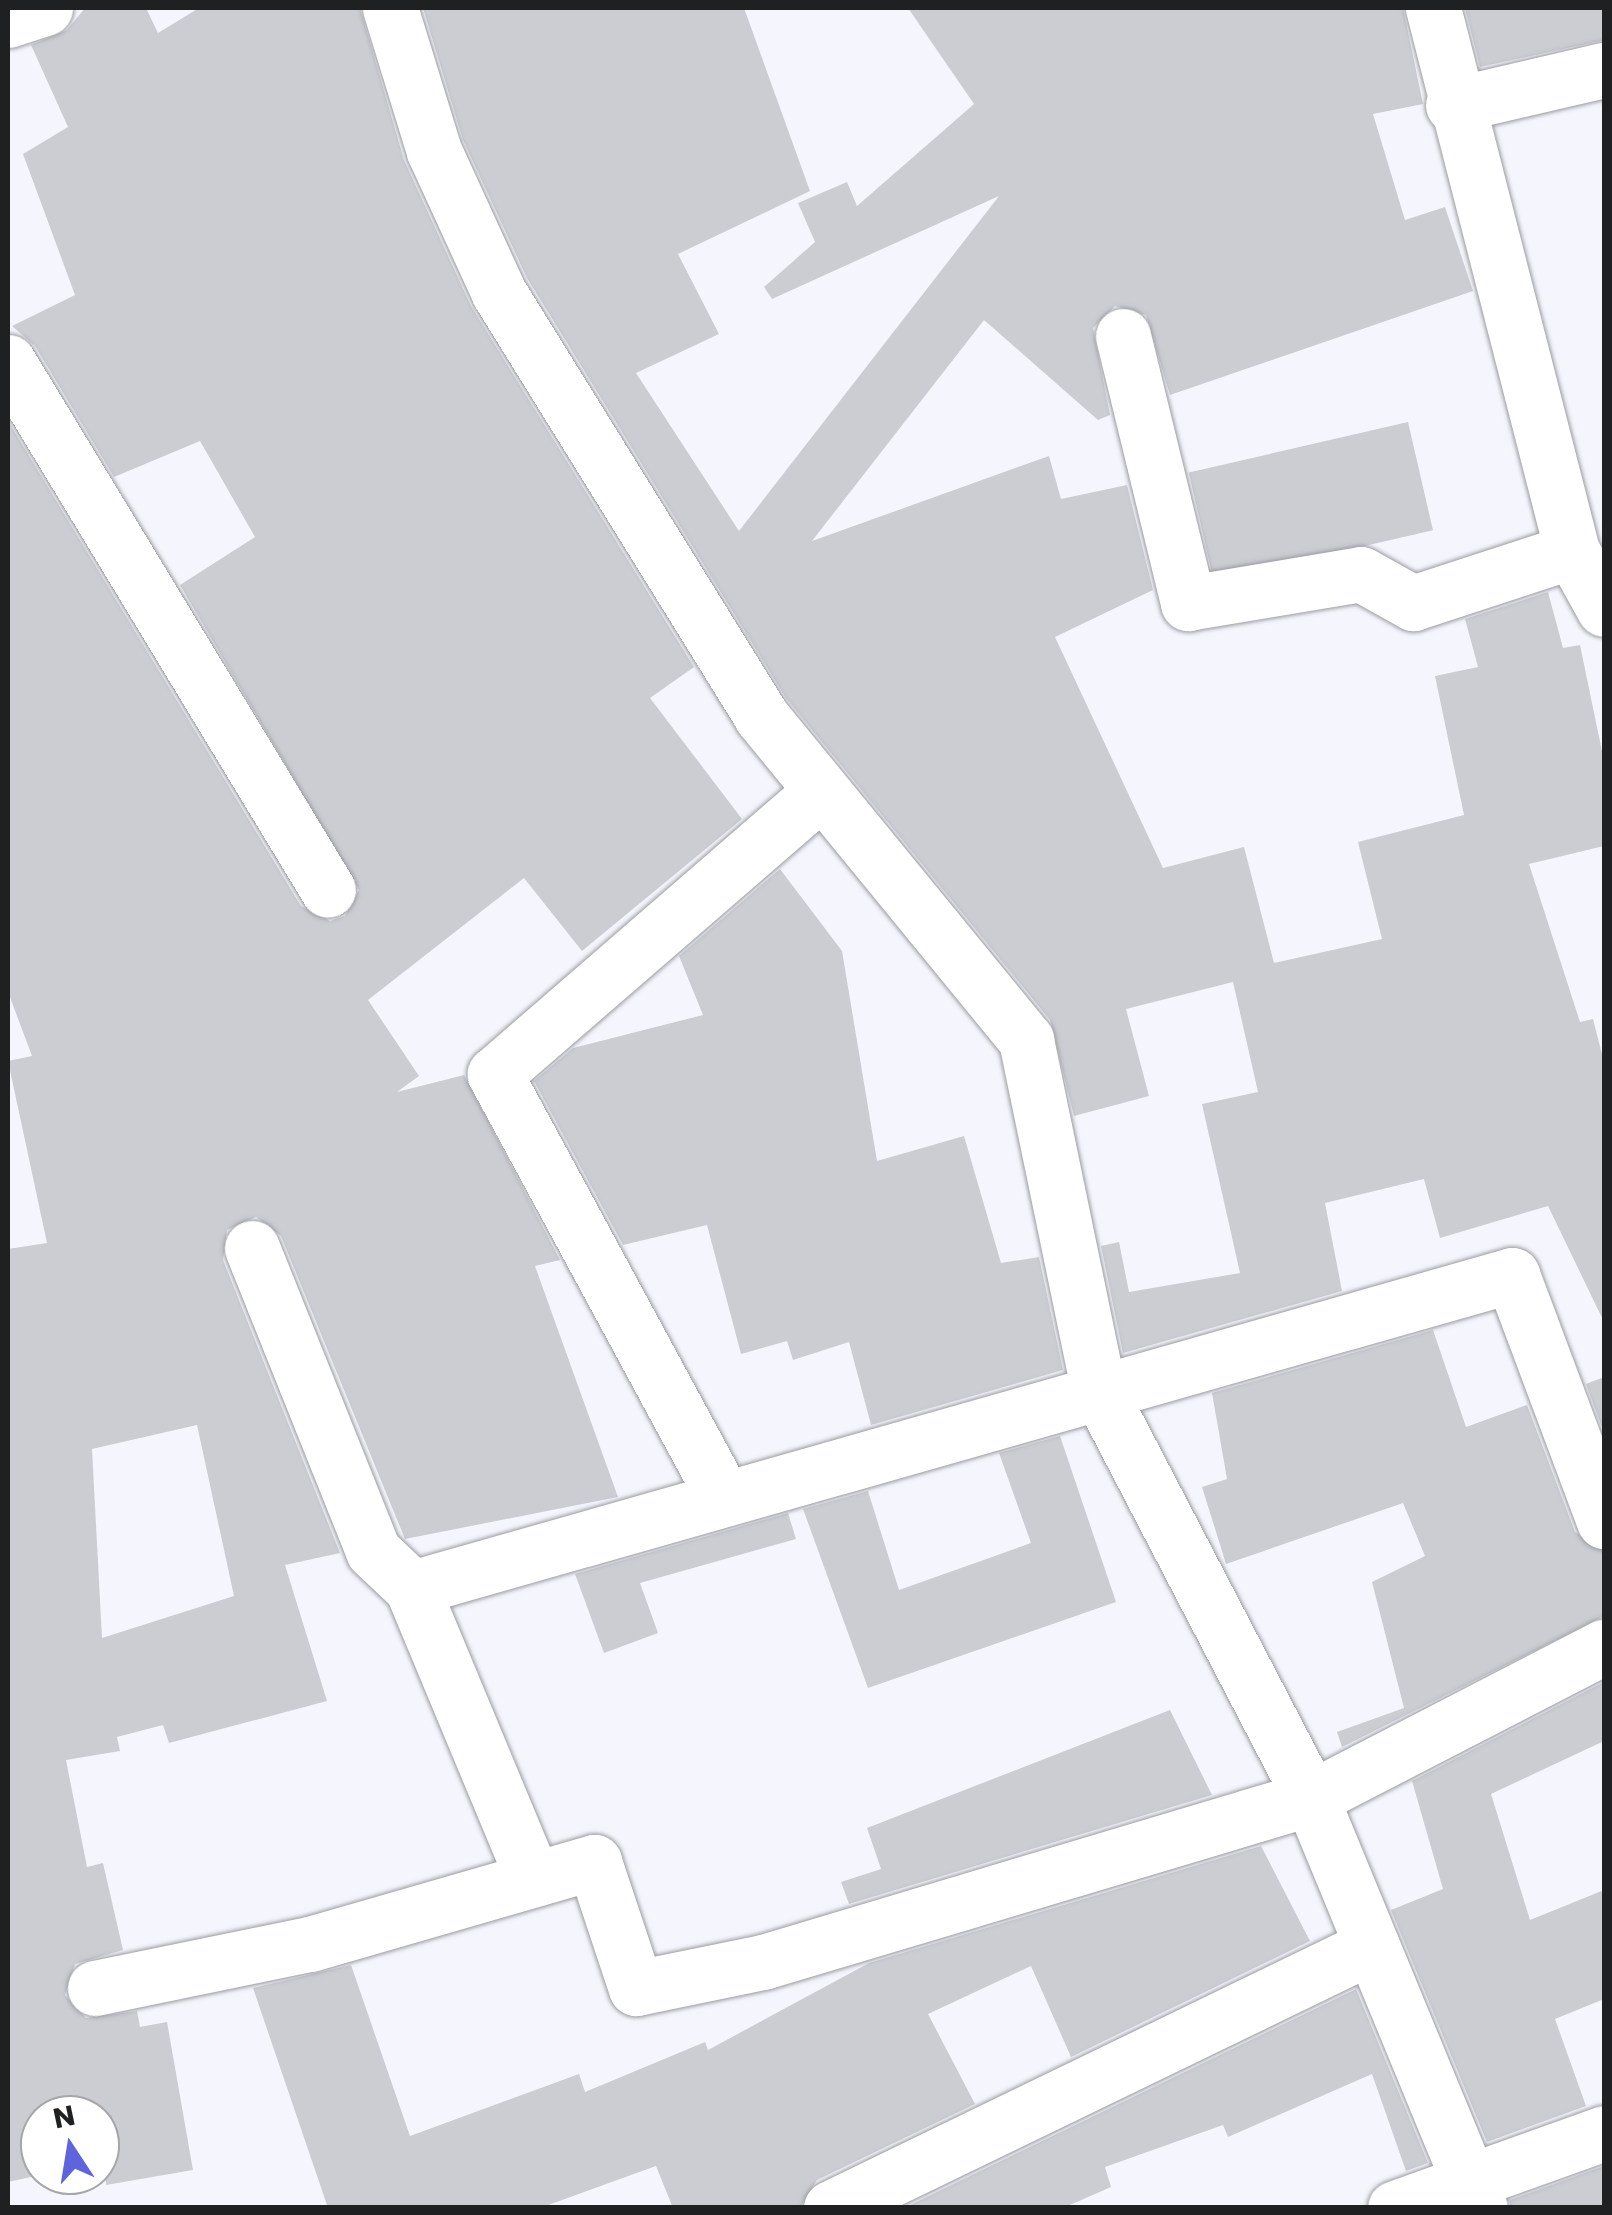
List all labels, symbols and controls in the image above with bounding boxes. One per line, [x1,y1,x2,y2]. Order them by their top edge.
north arrow [20,2095,120,2195]
text: N [50,2096,78,2138]

